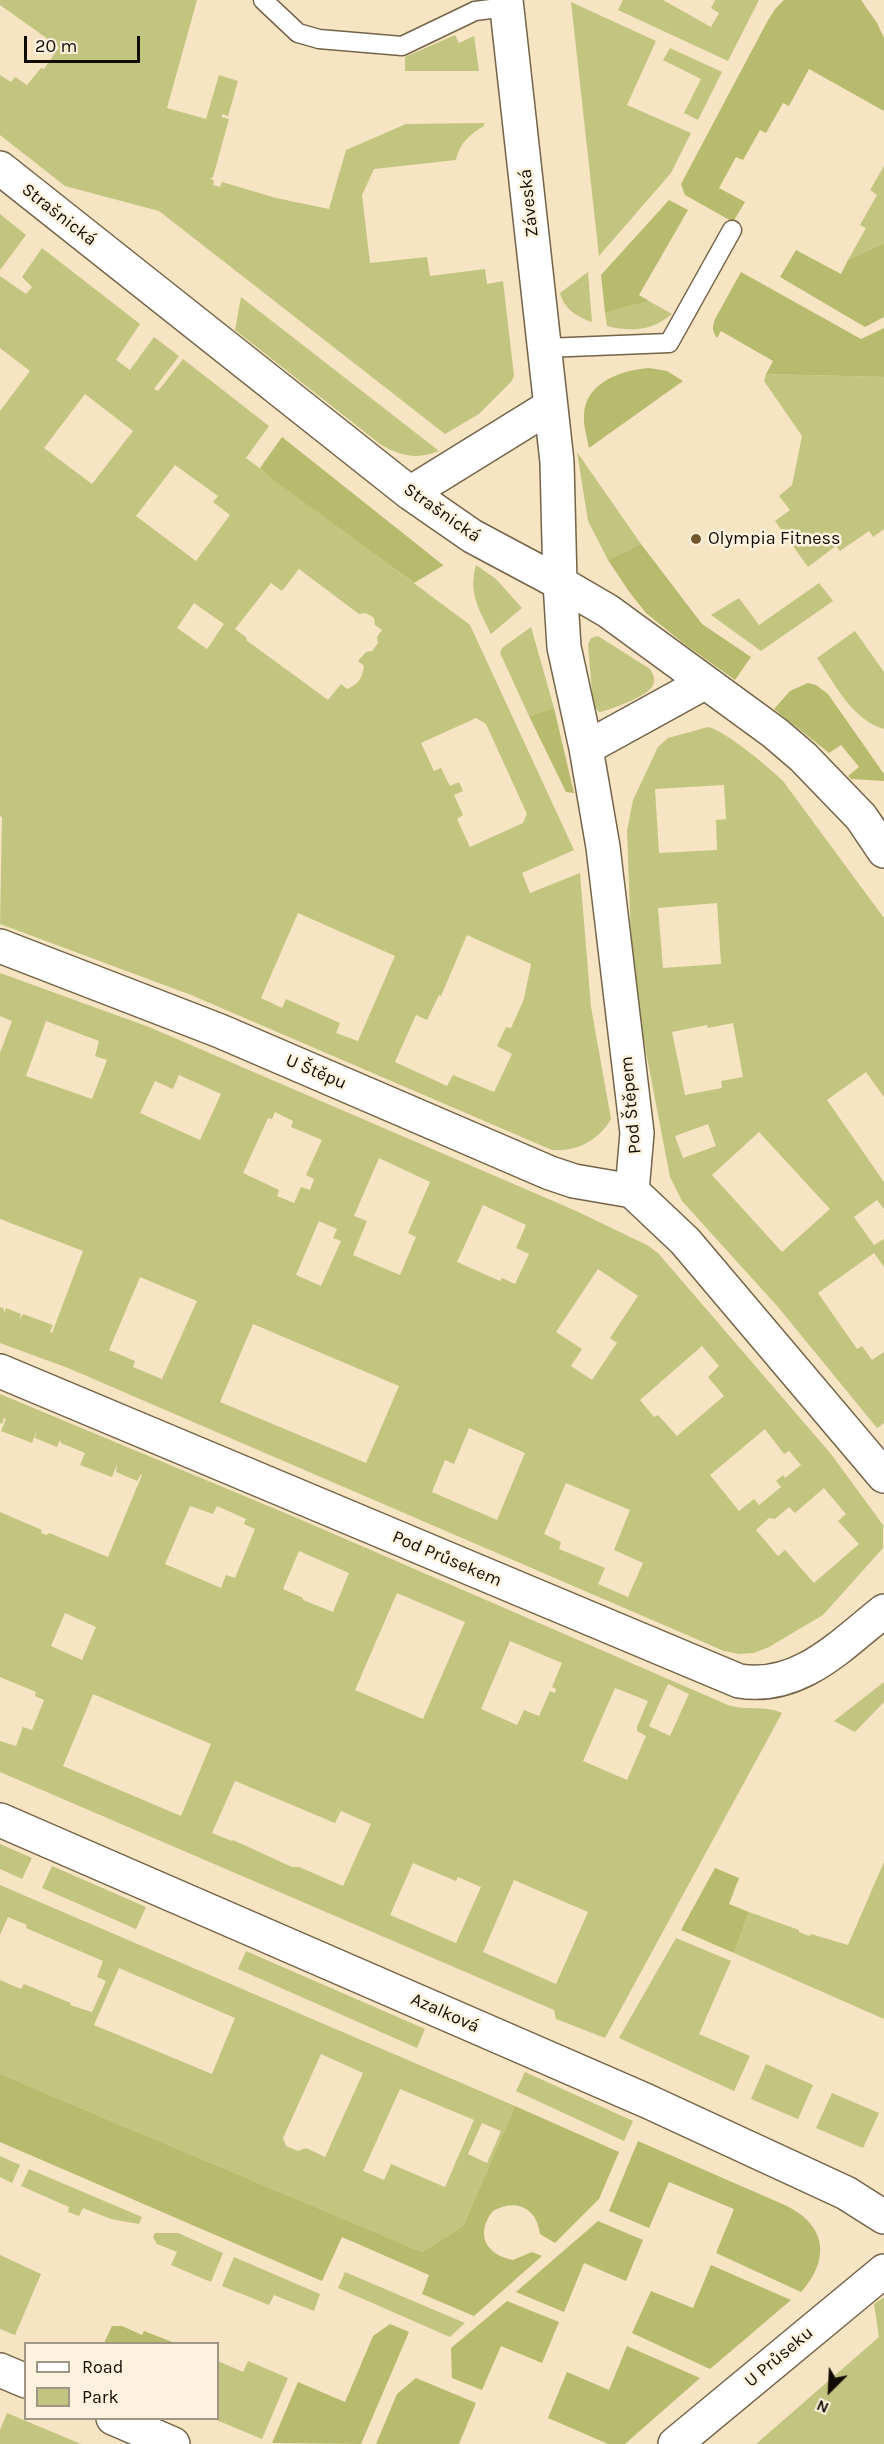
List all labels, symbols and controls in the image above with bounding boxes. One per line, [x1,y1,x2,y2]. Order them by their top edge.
scale bar [27,24,142,62]
text: 20 m [35,35,77,57]
street label: Záveská [515,168,543,238]
street label: Strašnická [17,179,101,251]
street label: Strašnická [399,479,485,547]
place label: Olympia Fitness [708,528,841,550]
marker: Olympia Fitness [689,532,703,546]
street label: U Štěpu [282,1049,350,1095]
street label: Pod Štěpem [616,1055,646,1155]
street label: Pod Průsekem [389,1526,505,1592]
street label: Azalková [407,1988,483,2038]
street label: U Průseku [740,2322,818,2392]
legend [24,2342,219,2420]
text: Road [82,2356,123,2378]
north arrow [800,2360,860,2420]
text: Park [82,2386,119,2408]
text: N [813,2396,832,2418]

